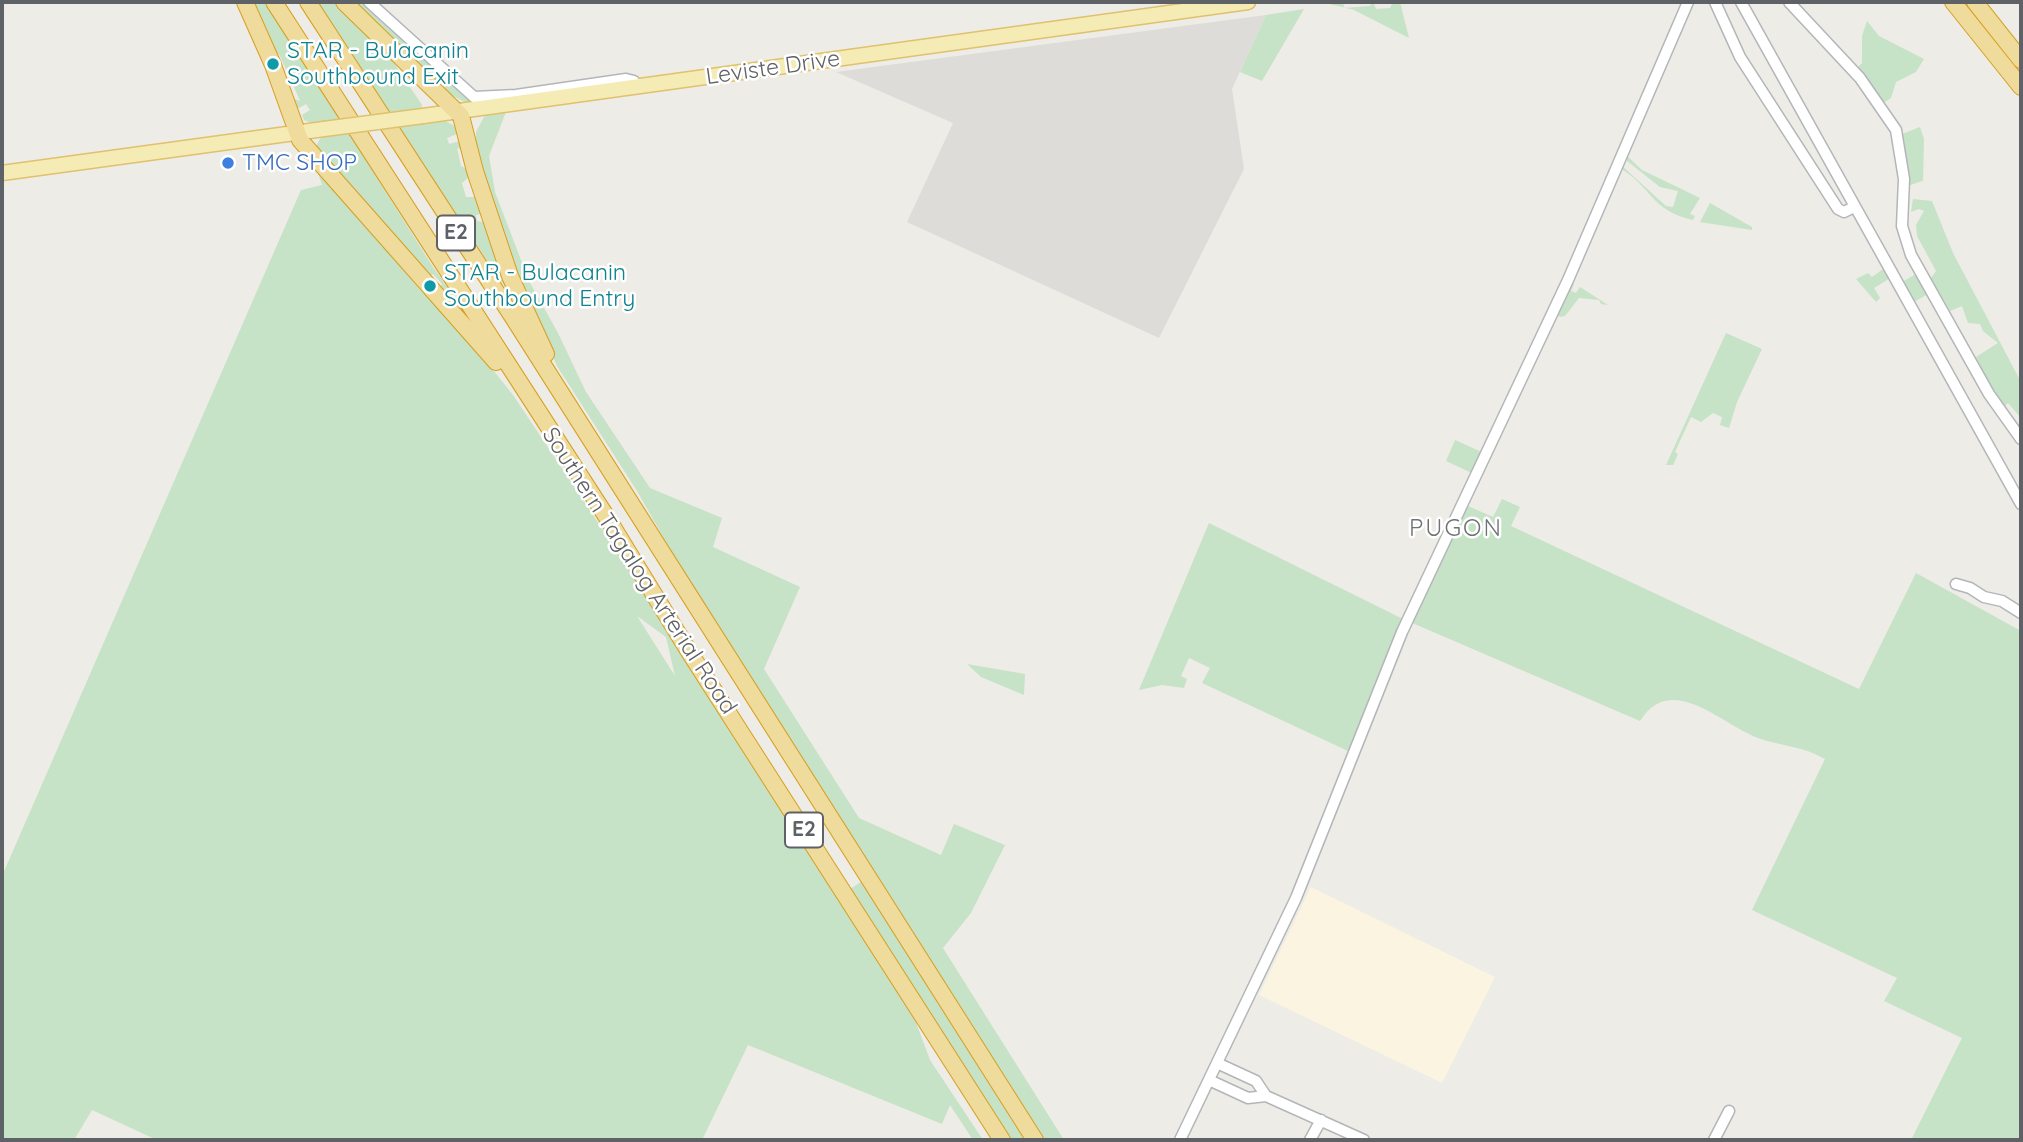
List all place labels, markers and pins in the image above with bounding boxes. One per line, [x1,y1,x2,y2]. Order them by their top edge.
place label: STAR - Bulacanin Southbound Exit [287,37,469,91]
marker: STAR - Bulacanin Southbound Exit [265,56,281,72]
place label: TMC SHOP [242,149,357,177]
marker: TMC SHOP [220,155,236,171]
place label: STAR - Bulacanin Southbound Entry [444,259,635,313]
marker: STAR - Bulacanin Southbound Entry [422,278,438,294]

